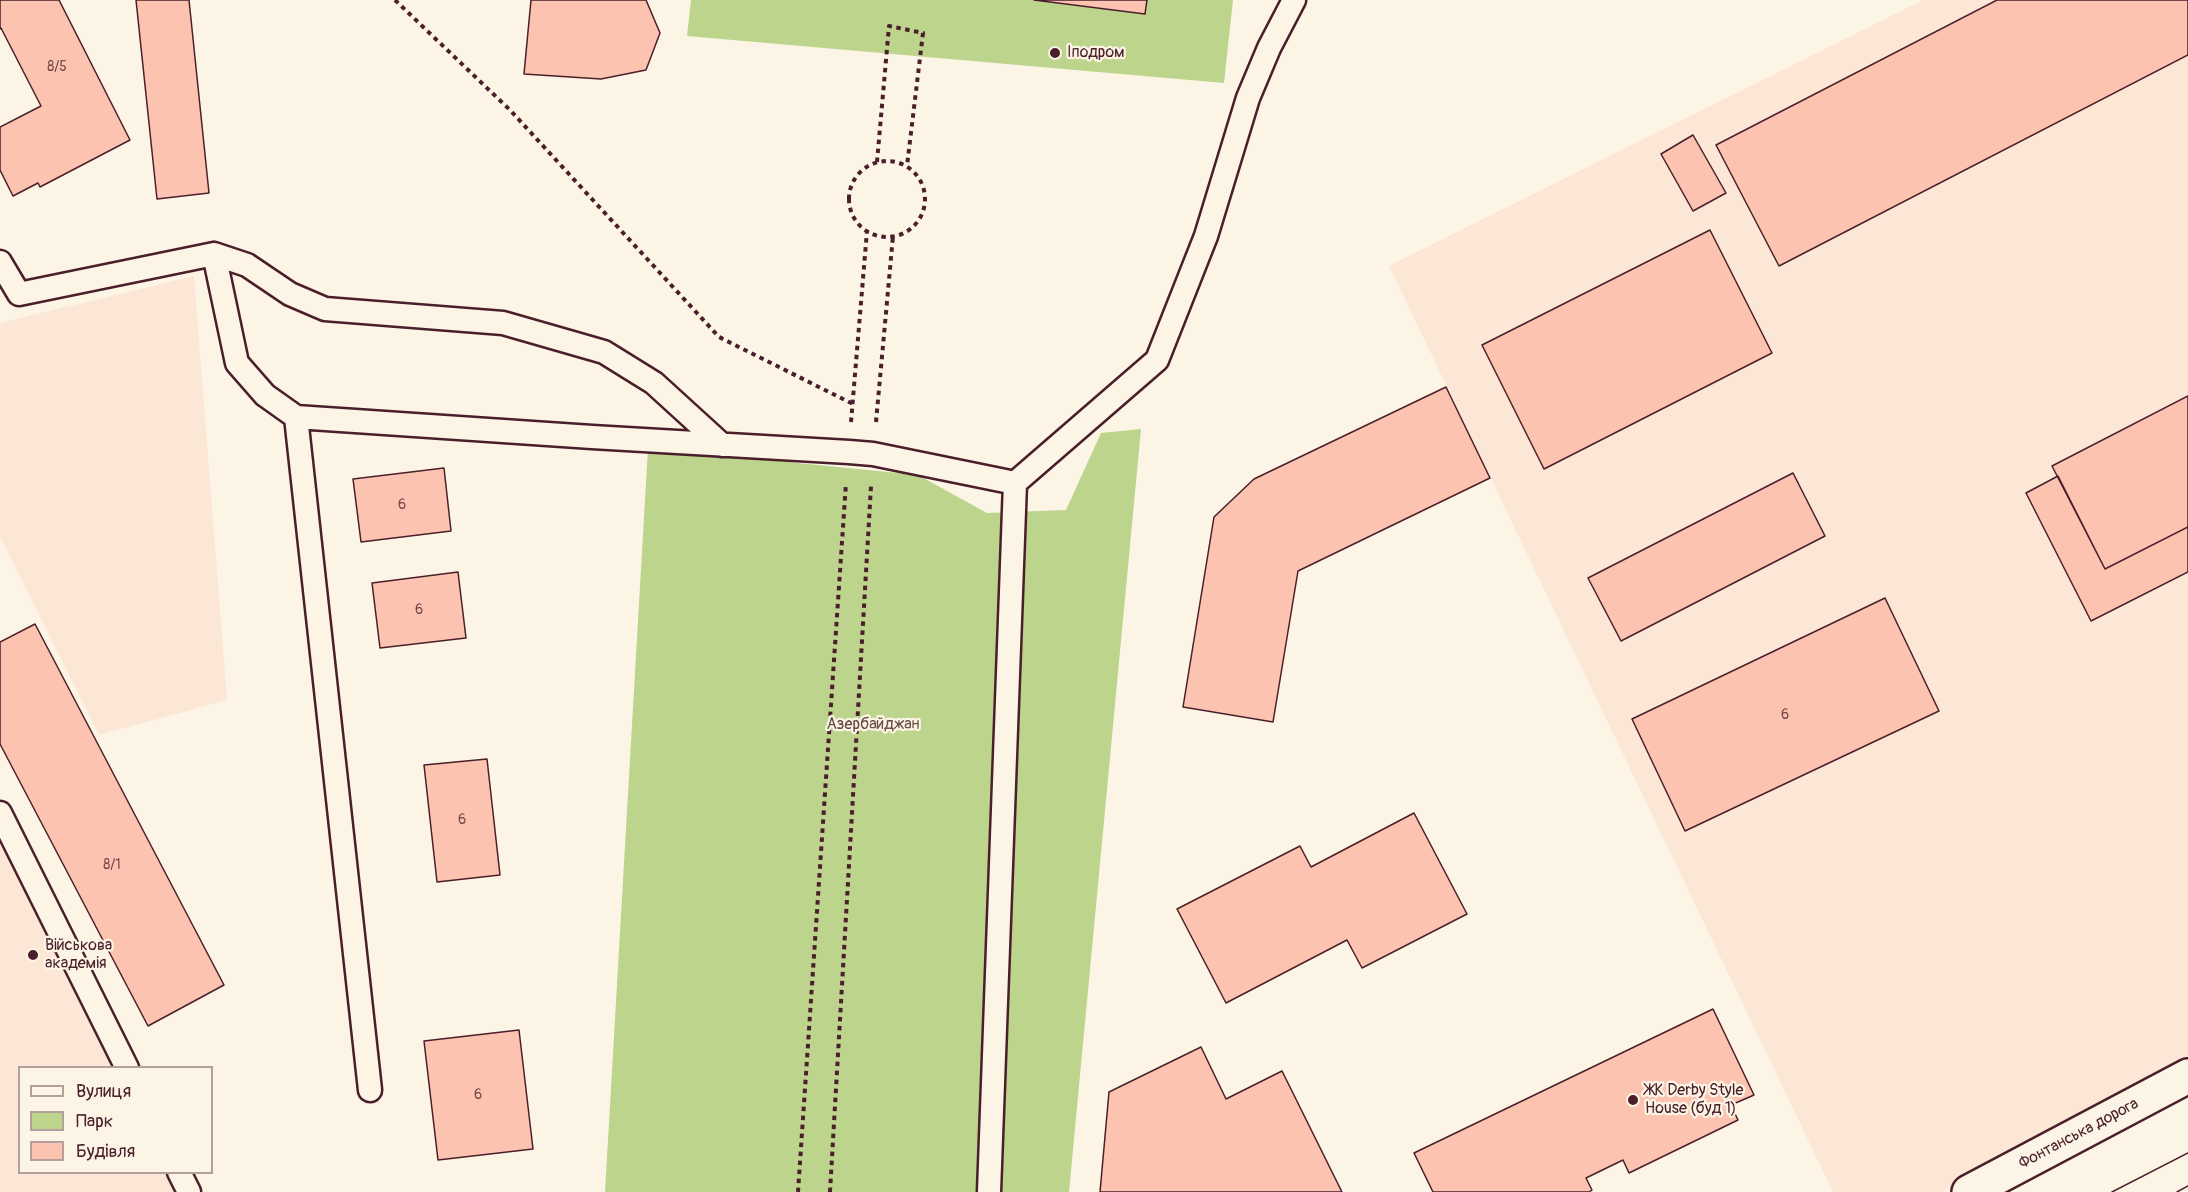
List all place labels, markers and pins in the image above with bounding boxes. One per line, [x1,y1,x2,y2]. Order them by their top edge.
place label: Іподром [1067,43,1125,63]
marker: Іподром [1048,46,1062,60]
place label: Військова академія [45,936,112,974]
marker: Військова академія [26,948,40,962]
place label: ЖК Derby Style House (буд 1) [1645,1081,1743,1119]
marker: ЖК Derby Style House (буд 1) [1626,1093,1640,1107]

